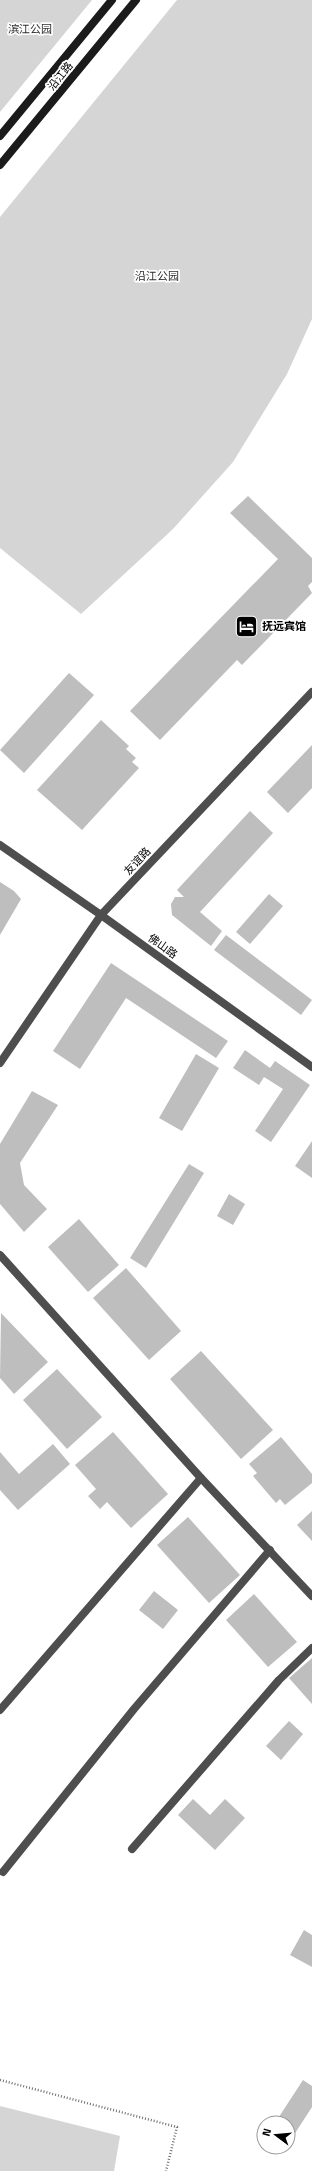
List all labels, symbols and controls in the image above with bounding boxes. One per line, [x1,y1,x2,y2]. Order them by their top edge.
park label: 滨江公园 [8,21,52,37]
street label: 沿江路 [43,58,77,94]
park label: 沿江公园 [135,268,179,284]
hotel icon: 抚远宾馆 [233,613,259,639]
place label: 抚远宾馆 [262,618,306,634]
street label: 友谊路 [120,843,154,879]
street label: 佛山路 [145,930,181,962]
north arrow [256,2115,296,2155]
text: N [258,2126,275,2138]

